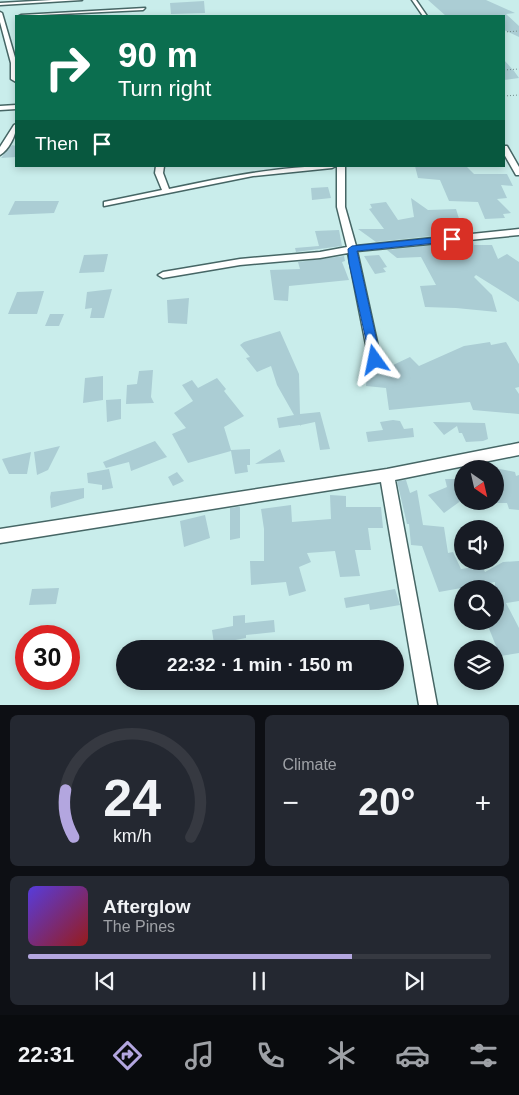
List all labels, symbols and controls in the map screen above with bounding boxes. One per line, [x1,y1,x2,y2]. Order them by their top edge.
icon: right [35,35,100,100]
text: 90 m [118,35,198,74]
text: Turn right [118,76,211,101]
icon: arrive [88,130,116,158]
text: Then [35,133,78,154]
pin [431,218,473,260]
icon: arrive [438,225,466,253]
position arrow [348,333,400,385]
north arrow [454,460,504,510]
map controls [454,460,504,690]
button: sound [454,520,504,570]
button: search [454,580,504,630]
speed limit sign: 30 [15,625,80,690]
button: layers [454,640,504,690]
text: 22:32 · 1 min · 150 m [167,654,353,675]
text: Climate [283,756,337,773]
text: 24 [103,769,161,827]
text: 20° [358,781,415,823]
text: − [283,787,299,818]
text: + [475,787,491,818]
text: km/h [113,826,152,846]
text: Afterglow [103,896,191,917]
text: The Pines [103,918,175,935]
icon: previous [91,967,119,995]
icon: pause [245,967,273,995]
icon: next [400,967,428,995]
icon: directions [110,1038,145,1073]
icon: music [182,1038,217,1073]
icon: phone [253,1038,288,1073]
icon: climate [324,1038,359,1073]
icon: car [395,1038,430,1073]
icon: filters [466,1038,501,1073]
text: 22:31 [18,1042,74,1067]

